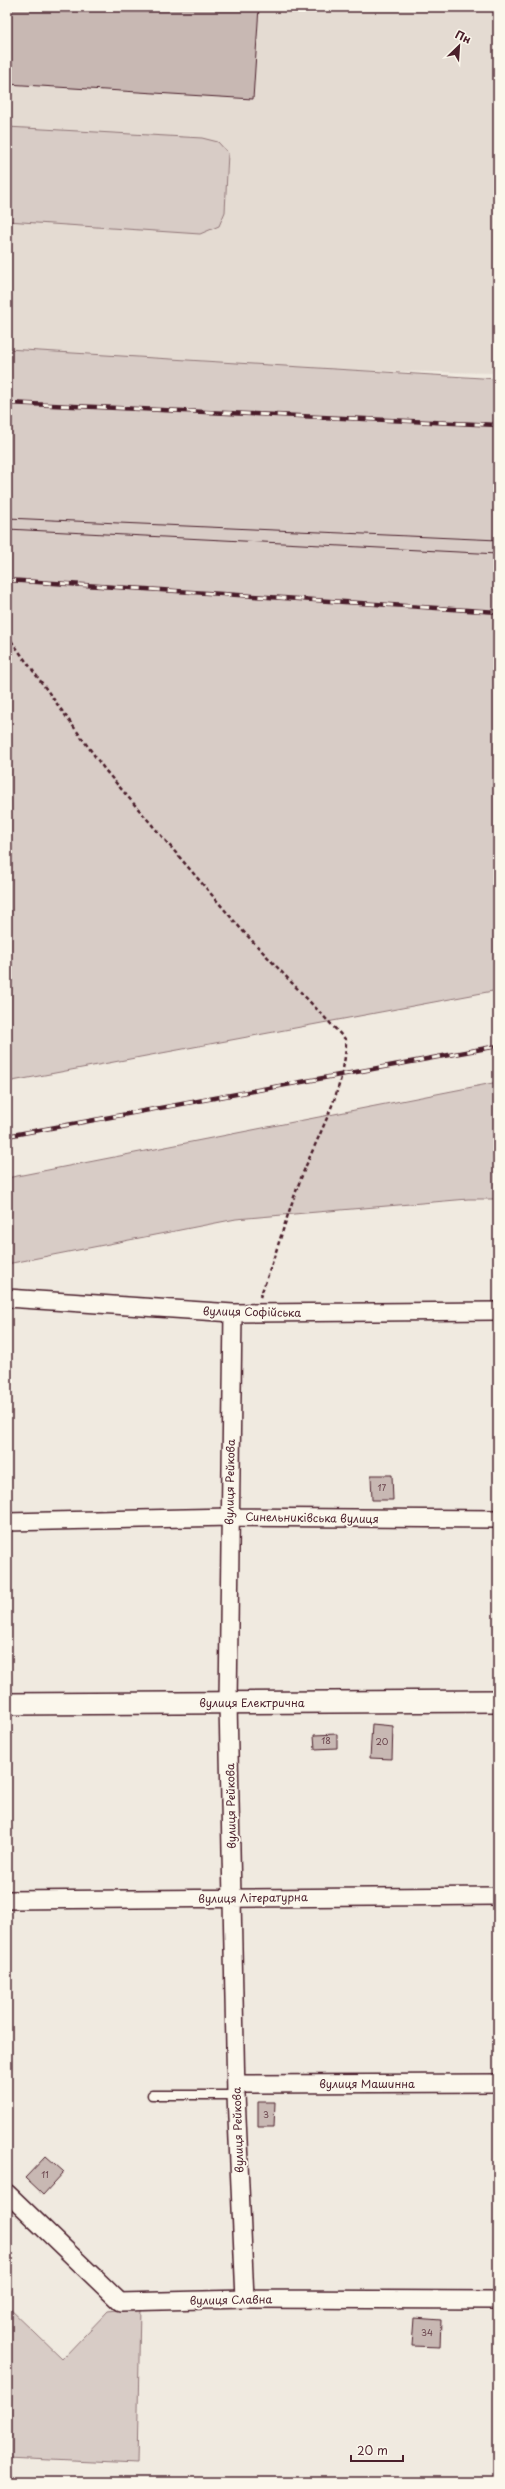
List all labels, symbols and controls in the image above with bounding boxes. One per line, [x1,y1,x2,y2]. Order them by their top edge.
text: Пн [453,25,474,48]
north arrow [439,26,479,66]
street label: вулиця Софійська [203,1302,302,1321]
street label: вулиця Рейкова [220,1439,239,1525]
house number: 17 [378,1480,387,1494]
street label: Синельниківська вулиця [245,1508,379,1527]
street label: вулиця Електрична [199,1694,305,1711]
house number: 18 [321,1733,331,1747]
house number: 20 [376,1734,389,1748]
street label: вулиця Рейкова [221,1763,240,1849]
street label: вулиця Літературна [198,1888,308,1907]
street label: вулиця Машинна [319,2075,415,2092]
street label: вулиця Рейкова [228,2087,247,2173]
house number: 3 [263,2107,269,2121]
house number: 11 [41,2167,49,2181]
street label: вулиця Славна [190,2290,273,2309]
house number: 34 [421,2325,433,2339]
scale bar [351,2437,403,2463]
text: 20 m [357,2441,388,2459]

